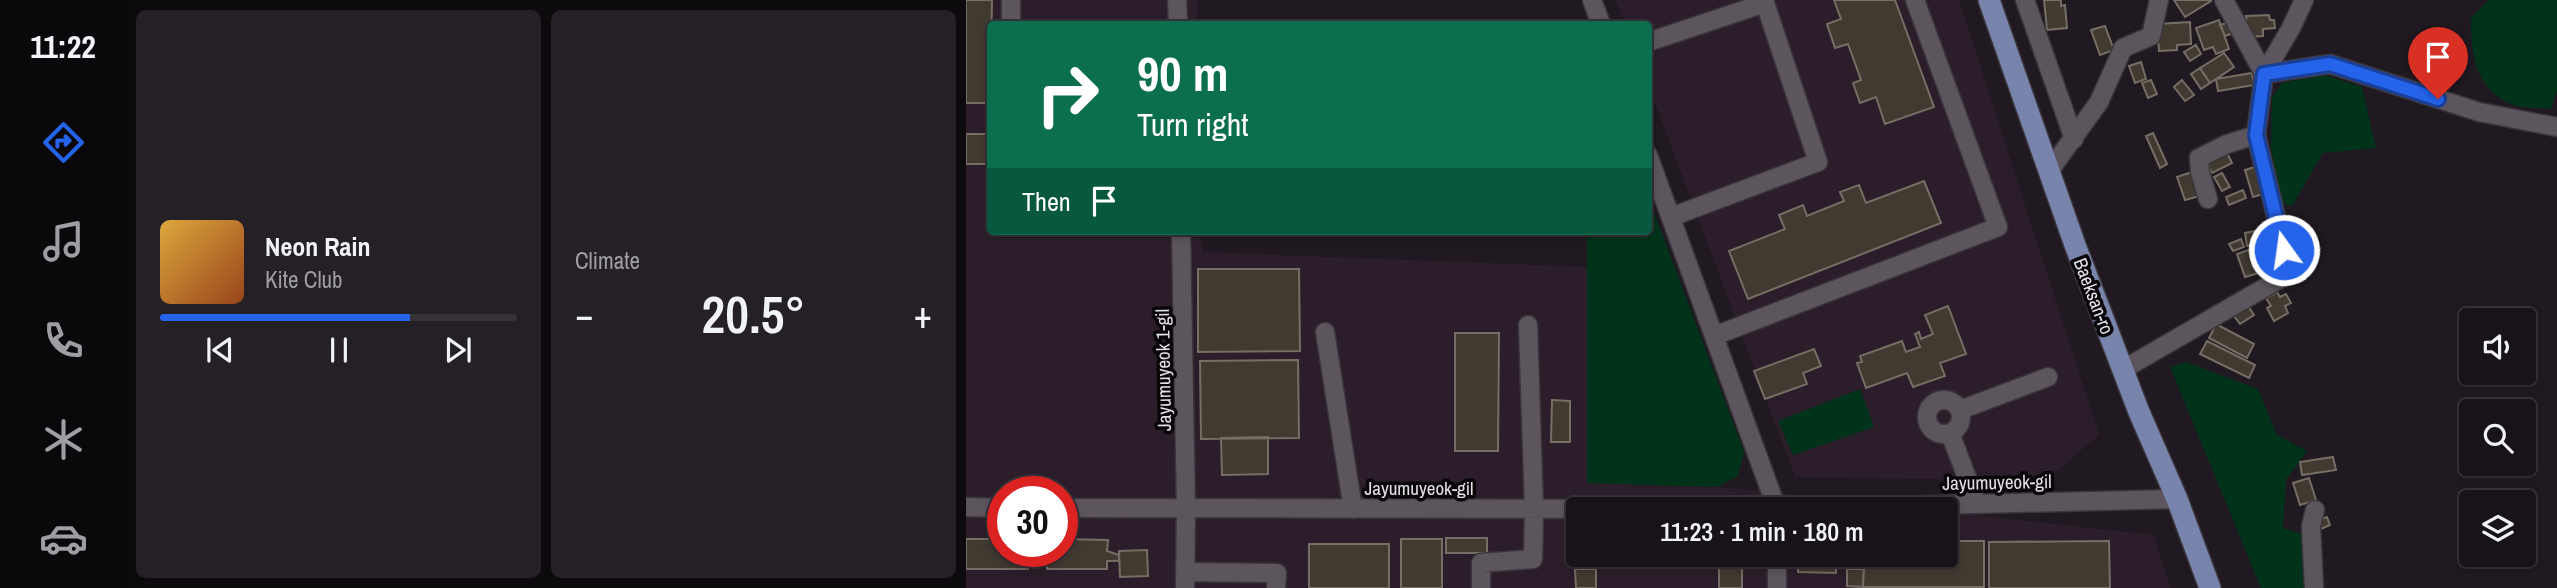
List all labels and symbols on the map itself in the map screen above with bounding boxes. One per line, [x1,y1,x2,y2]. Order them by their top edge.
pin [2408,27,2468,99]
position arrow [2247,213,2321,287]
street label: Baeksan-ro [2068,254,2120,338]
street label: Jayumuyeok 1-gil [1149,309,1177,431]
street label: Jayumuyeok-gil [1942,468,2052,496]
street label: Jayumuyeok-gil [1364,475,1474,501]
speed limit sign: 30 [987,476,1078,567]

